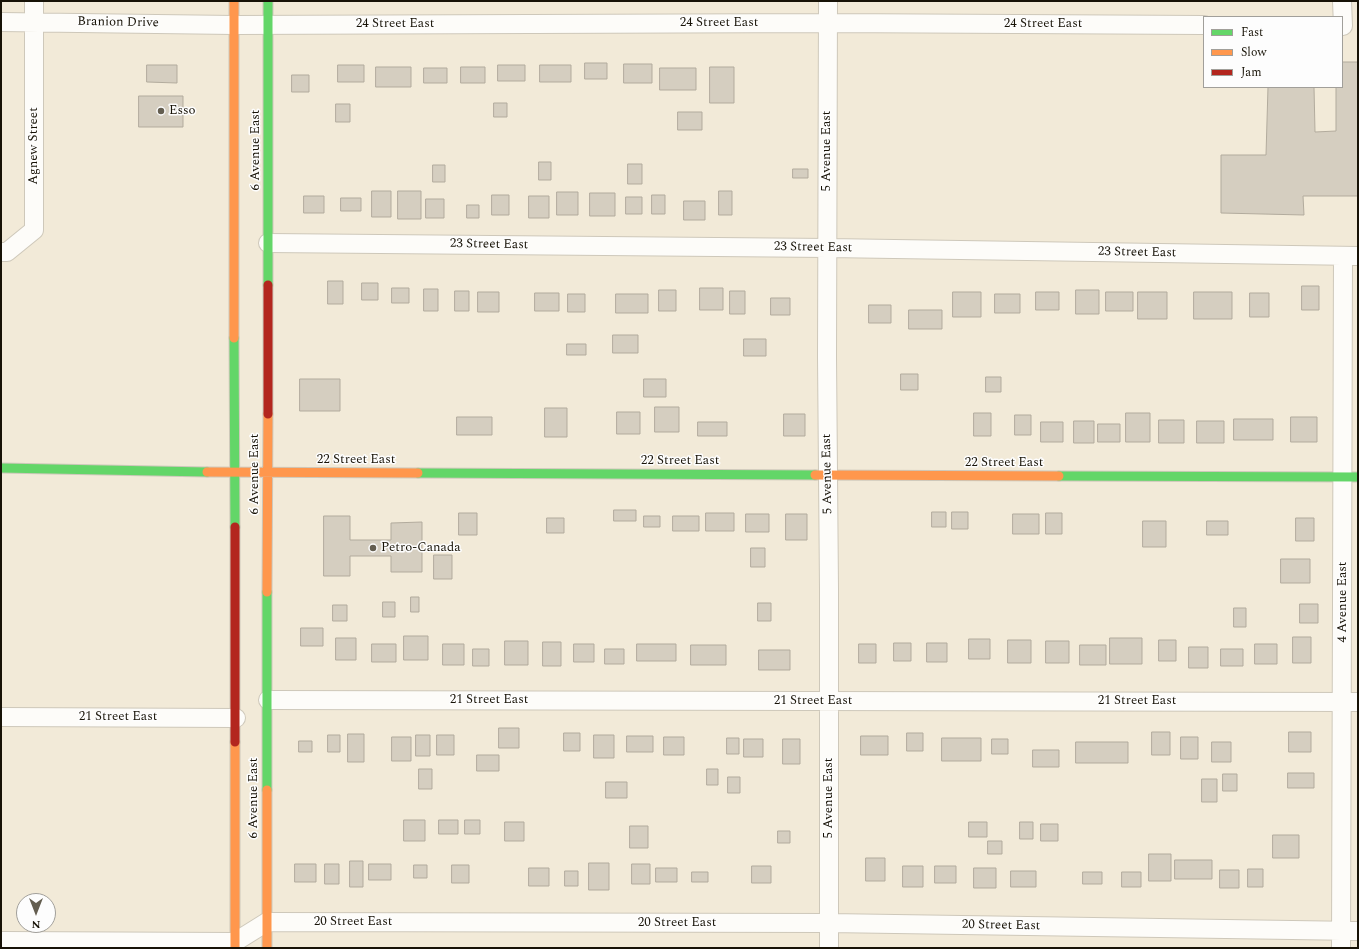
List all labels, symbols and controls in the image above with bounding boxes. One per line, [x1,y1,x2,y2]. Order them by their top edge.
street label: Branion Drive [77,14,159,32]
street label: 24 Street East [680,15,758,31]
street label: 24 Street East [356,16,434,32]
street label: 24 Street East [1004,16,1082,32]
legend [1203,16,1343,88]
text: Fast [1241,23,1263,42]
text: Slow [1241,43,1266,62]
text: Jam [1241,63,1262,82]
place label: Esso [169,103,196,119]
marker: Esso [156,106,166,116]
street label: Agnew Street [26,107,42,185]
street label: 6 Avenue East [248,110,264,190]
street label: 5 Avenue East [819,111,835,191]
street label: 23 Street East [450,237,528,253]
street label: 23 Street East [774,240,852,256]
street label: 23 Street East [1098,245,1176,261]
street label: 5 Avenue East [819,433,837,515]
street label: 6 Avenue East [247,434,263,514]
street label: 22 Street East [317,452,395,468]
street label: 22 Street East [641,453,719,469]
street label: 22 Street East [965,455,1043,471]
place label: Petro-Canada [381,540,461,556]
marker: Petro-Canada [368,543,378,553]
street label: 4 Avenue East [1335,562,1351,642]
street label: 21 Street East [450,692,528,708]
street label: 21 Street East [774,693,852,709]
street label: 21 Street East [1098,693,1176,709]
street label: 21 Street East [79,709,157,725]
street label: 6 Avenue East [246,758,262,838]
street label: 5 Avenue East [821,758,837,838]
north arrow [16,893,56,933]
street label: 20 Street East [314,914,392,930]
street label: 20 Street East [638,915,716,931]
text: N [32,916,41,933]
street label: 20 Street East [962,918,1040,934]

